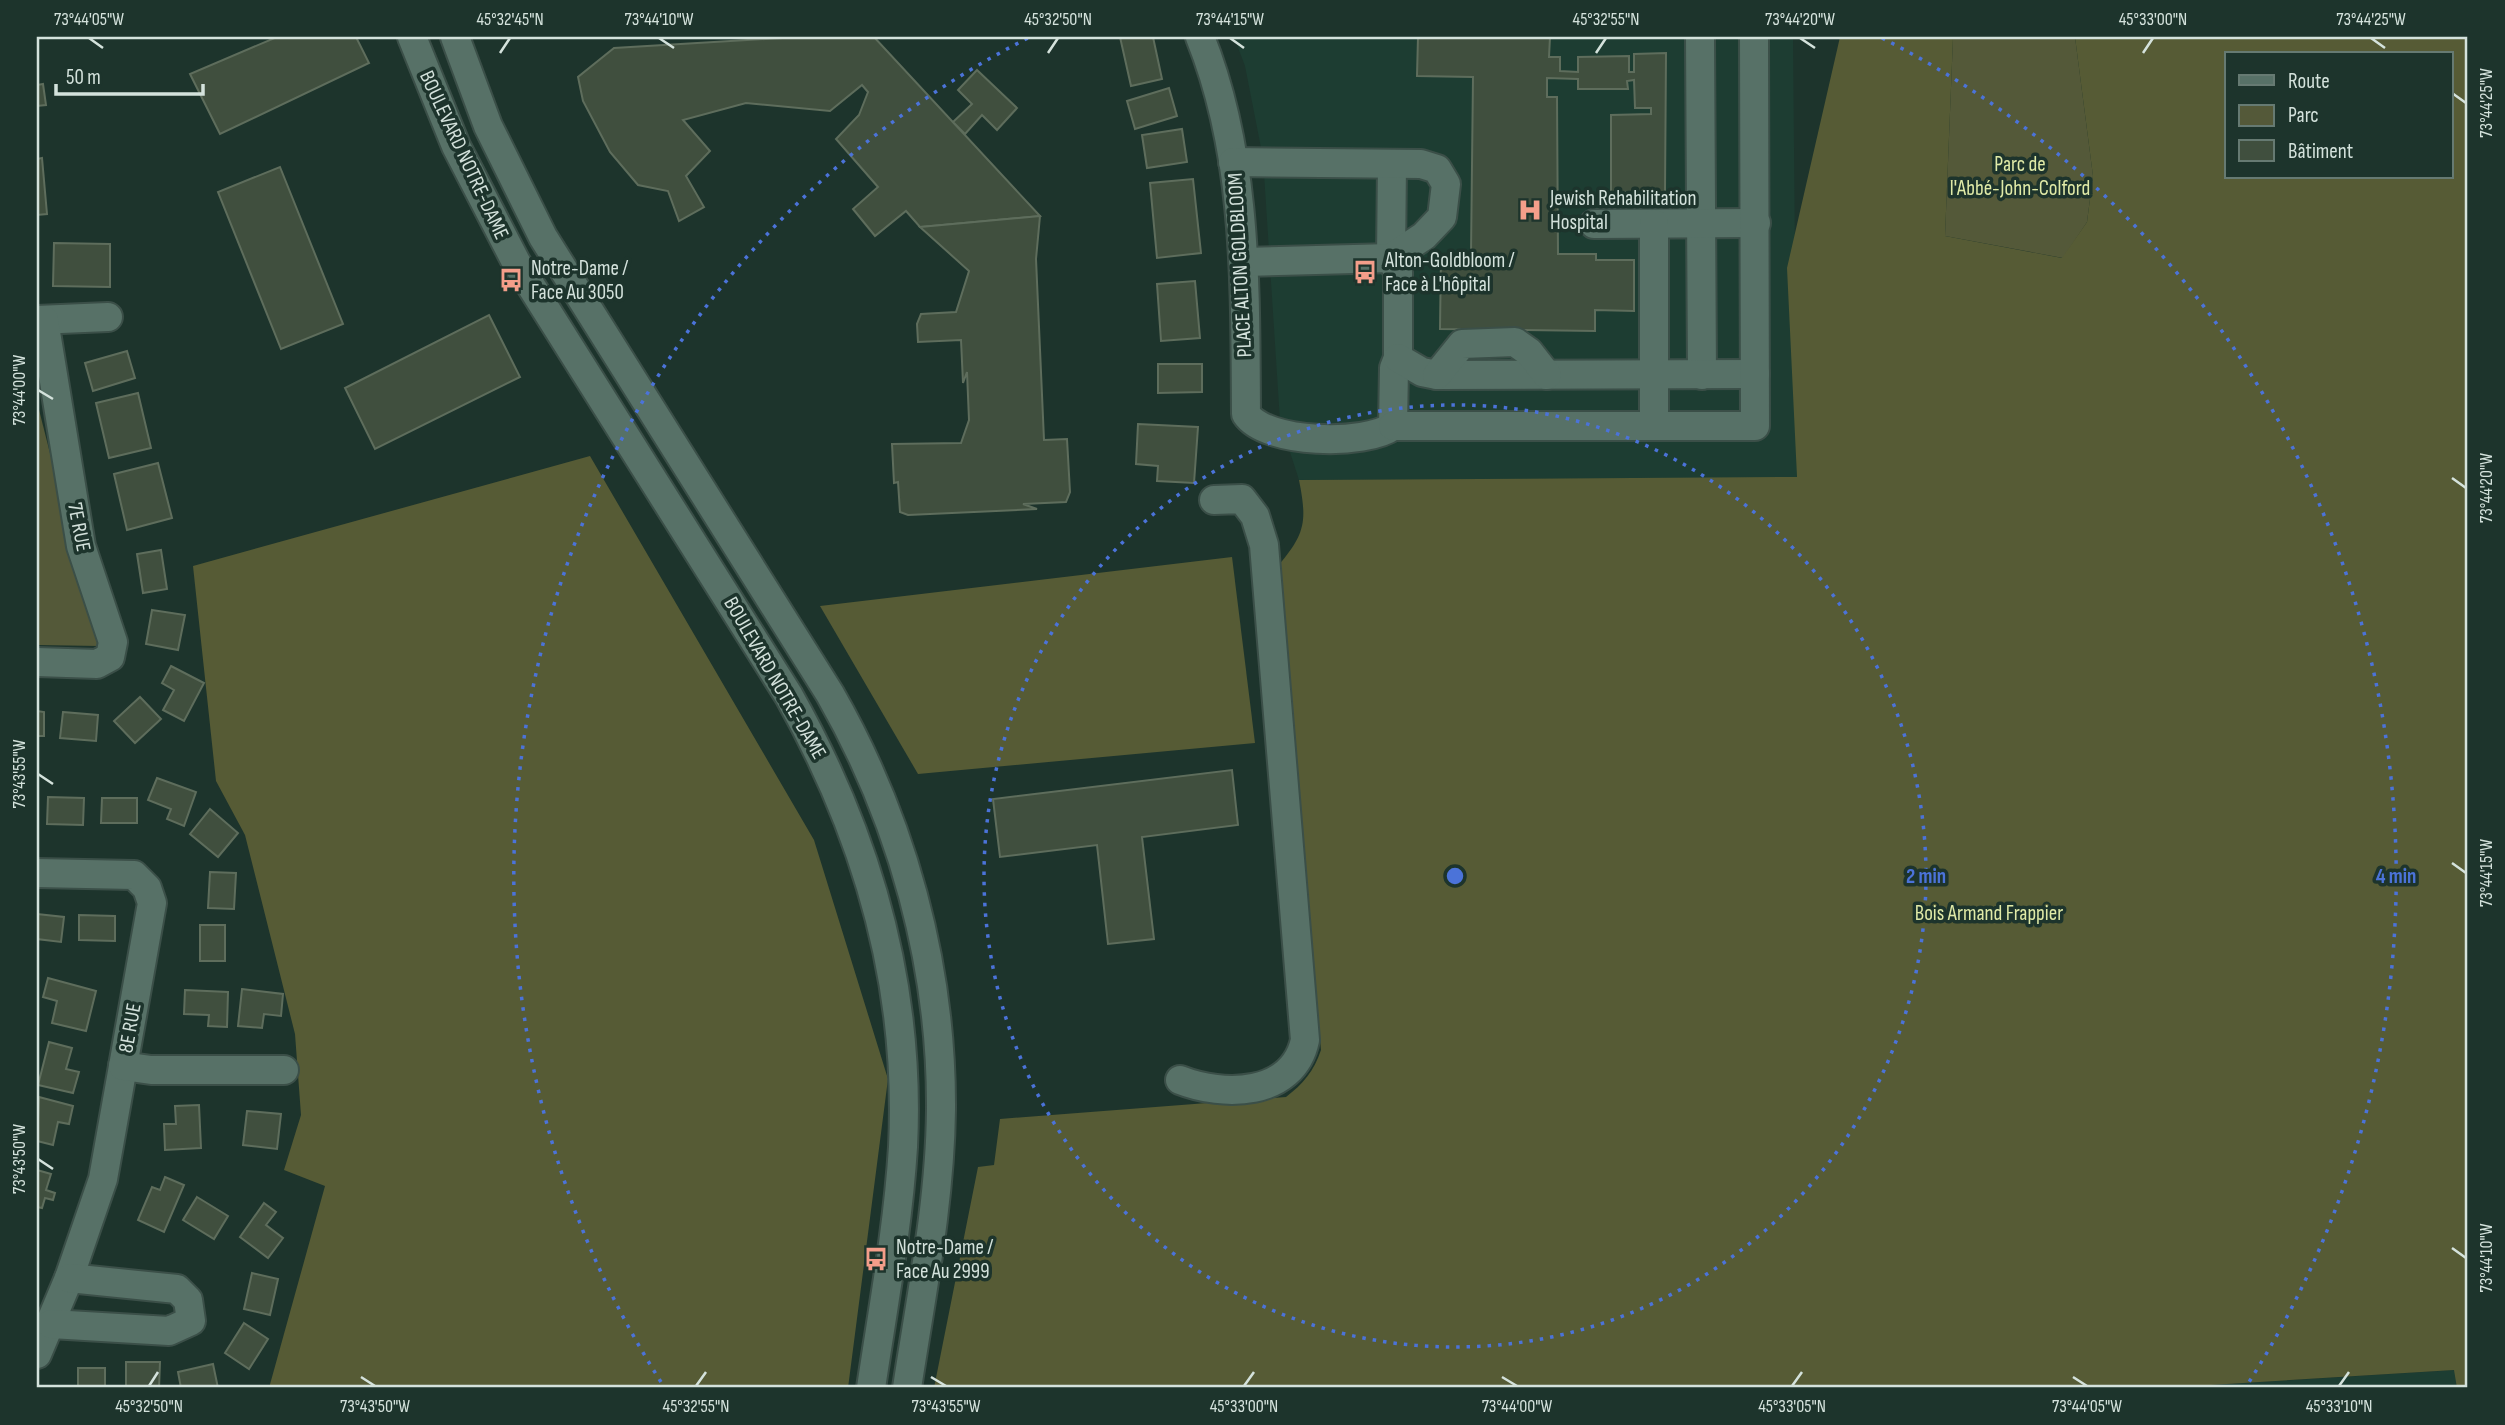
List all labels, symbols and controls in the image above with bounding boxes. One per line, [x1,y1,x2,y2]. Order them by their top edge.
text: 73°44'05"W [54,9,124,30]
text: 45°32'45"N [476,9,544,30]
text: 73°44'10"W [625,9,694,30]
text: 45°32'50"N [1024,9,1092,30]
text: 73°44'15"W [1196,9,1264,30]
text: 45°32'55"N [1573,9,1639,30]
text: 73°44'20"W [1765,9,1835,30]
text: 45°33'00"N [2119,9,2187,30]
text: 73°44'25"W [2336,9,2406,30]
scale bar [56,52,203,96]
legend [2225,52,2452,178]
text: 50 m [66,65,101,90]
street label: BOULEVARD NOTRE-DAME [414,67,514,243]
text: 73°44'25"W [2476,68,2497,138]
text: Route [2288,69,2330,94]
text: Parc [2288,103,2319,128]
text: Bâtiment [2288,139,2353,164]
park label: Parc de l'Abbé-John-Colford [1950,152,2090,201]
street label: PLACE ALTON GOLDBLOOM [1223,172,1257,358]
place label: Jewish Rehabilitation Hospital [1549,186,1696,235]
hospital icon: Jewish Rehabilitation Hospital [1516,196,1544,224]
place label: Alton-Goldbloom / Face à L'hôpital [1384,248,1515,297]
place label: Notre-Dame / Face Au 3050 [531,256,628,305]
bus stop icon: Alton-Goldbloom / Face à L'hôpital [1351,258,1379,286]
bus stop icon: Notre-Dame / Face Au 3050 [497,266,525,294]
text: 73°44'00"W [9,354,30,425]
text: 73°44'20"W [2476,453,2497,523]
street label: 7E RUE [62,500,96,554]
street label: BOULEVARD NOTRE-DAME [718,592,832,764]
text: 73°43'55"W [9,739,30,808]
text: 73°44'15"W [2476,839,2497,907]
centre of rings [1443,864,1467,888]
text: 2 min [1906,864,1946,889]
text: 4 min [2376,864,2416,889]
park label: Bois Armand Frappier [1915,901,2063,926]
street label: 8E RUE [113,1001,147,1055]
text: 73°43'50"W [9,1124,30,1194]
text: 73°44'10"W [2476,1223,2497,1292]
place label: Notre-Dame / Face Au 2999 [896,1235,993,1284]
bus stop icon: Notre-Dame / Face Au 2999 [862,1245,890,1273]
text: 45°32'50"N [115,1396,183,1417]
text: 73°43'50"W [340,1396,410,1417]
text: 45°32'55"N [663,1396,729,1417]
text: 73°43'55"W [912,1396,981,1417]
text: 45°33'00"N [1210,1396,1278,1417]
text: 73°44'00"W [1482,1396,1553,1417]
text: 45°33'05"N [1758,1396,1826,1417]
text: 73°44'05"W [2052,1396,2122,1417]
text: 45°33'10"N [2306,1396,2372,1417]

